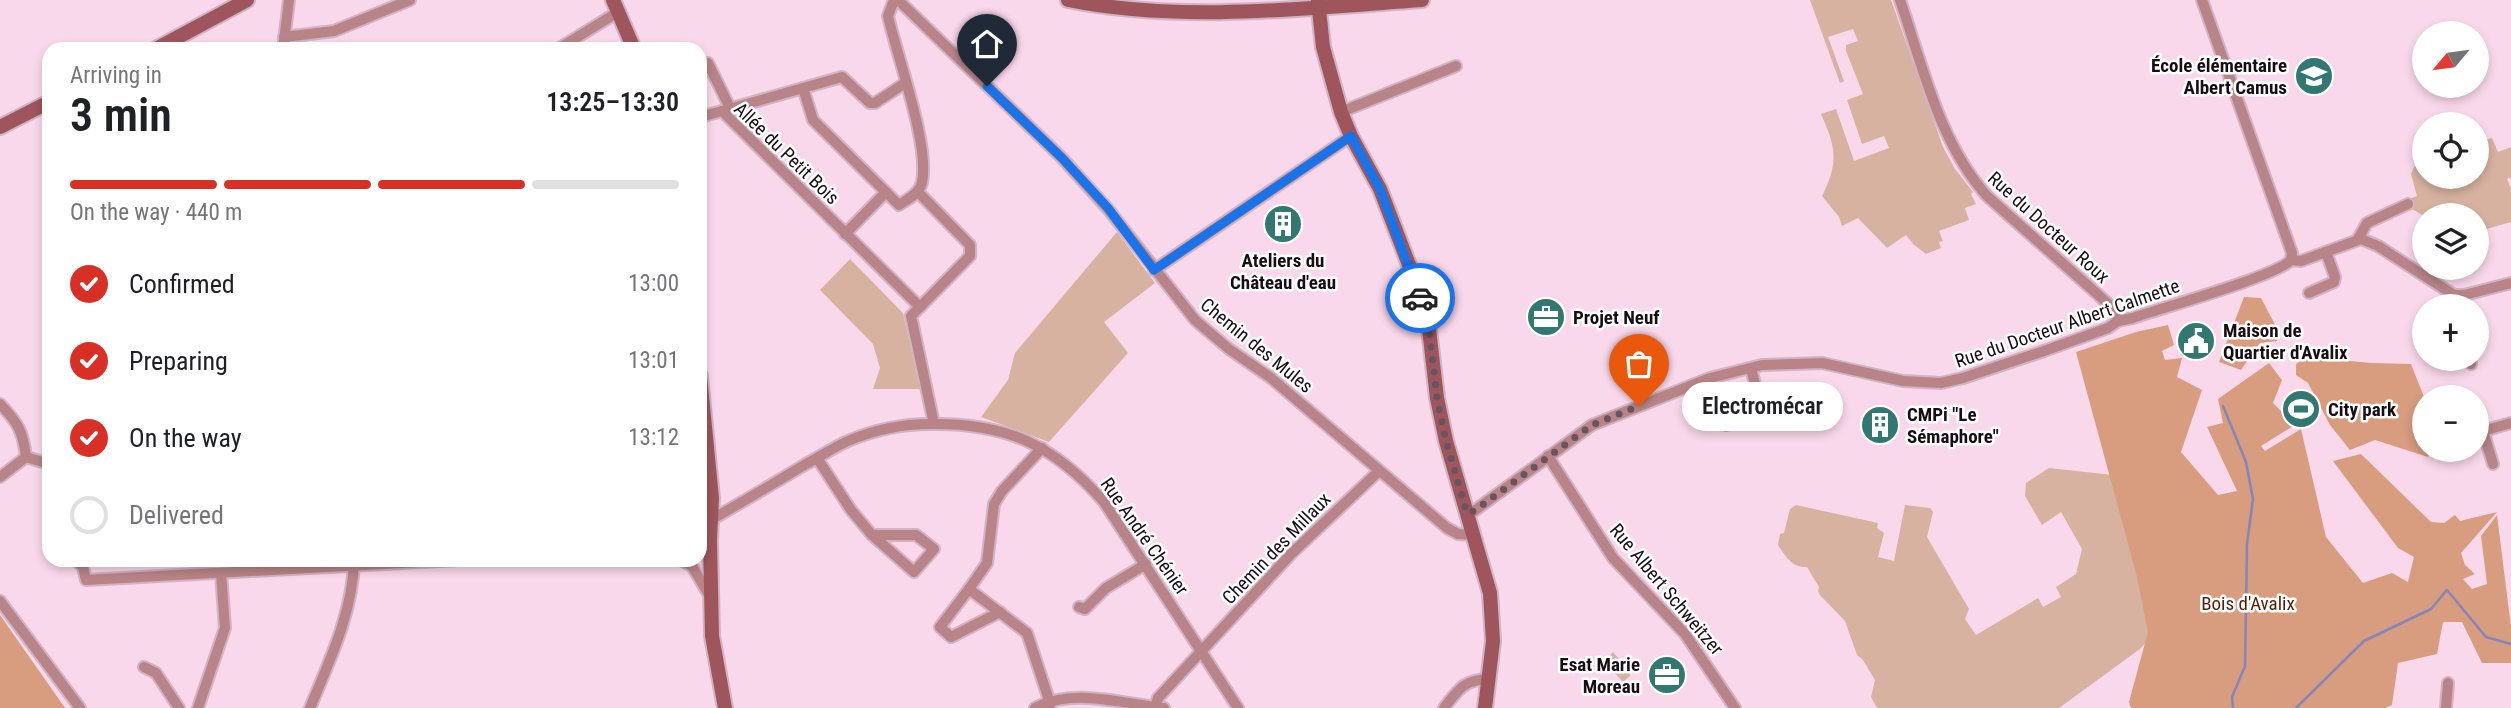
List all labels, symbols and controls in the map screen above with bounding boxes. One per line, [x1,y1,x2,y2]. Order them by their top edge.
pin [957,14,1017,86]
north arrow [2412,21,2488,98]
map controls [2412,21,2489,462]
icon: home [968,25,1006,63]
place label: École élémentaire Albert Camus [2151,54,2287,99]
school or university icon: École élémentaire Albert Camus [2293,55,2335,97]
text: Arriving in [70,62,162,89]
text: 13:25–13:30 [546,87,679,117]
text: 3 min [70,88,172,142]
street label: Allée du Petit Bois [729,97,844,209]
button: locate [2412,112,2489,189]
street label: Rue du Docteur Roux [1983,167,2114,288]
text: On the way · 440 m [70,199,242,226]
building icon: Ateliers du Château d'eau [1262,203,1304,245]
button: layers [2412,203,2489,280]
place label: Ateliers du Château d'eau [1230,249,1336,294]
courier [1385,263,1455,333]
icon: check [70,265,108,303]
text: Confirmed [129,269,235,299]
text: 13:00 [628,270,679,297]
street label: Rue du Docteur Albert Calmette [1952,274,2183,373]
icon: car [1401,279,1439,317]
street label: Chemin des Mules [1196,293,1318,398]
button: + [2412,294,2489,371]
office icon: Projet Neuf [1525,296,1567,338]
place label: Projet Neuf [1573,306,1660,329]
place label: Maison de Quartier d'Avalix [2223,319,2348,364]
public building icon: Maison de Quartier d'Avalix [2175,320,2217,362]
pin [1609,334,1669,406]
icon: check [70,342,108,380]
icon: bag [1620,345,1658,383]
text: Preparing [129,346,228,376]
text: 13:01 [628,347,679,374]
callout: Electromécar [1681,382,1842,430]
button: − [2412,385,2489,462]
sports icon: City park [2280,388,2322,430]
text: Electromécar [1702,393,1823,420]
place label: City park [2328,398,2397,421]
place label: CMPi "Le Sémaphore" [1907,403,1999,448]
building icon: CMPi "Le Sémaphore" [1859,404,1901,446]
icon: check [70,419,108,457]
text: On the way [129,423,242,453]
text: 13:12 [628,424,679,451]
street label: Rue André Chénier [1096,473,1194,600]
street label: Chemin des Millaux [1217,488,1336,609]
text: Delivered [129,500,224,530]
street label: Rue Albert Schweitzer [1605,519,1728,660]
park label: Bois d'Avalix [2201,592,2295,615]
place label: Esat Marie Moreau [1559,653,1640,698]
office icon: Esat Marie Moreau [1646,654,1688,696]

